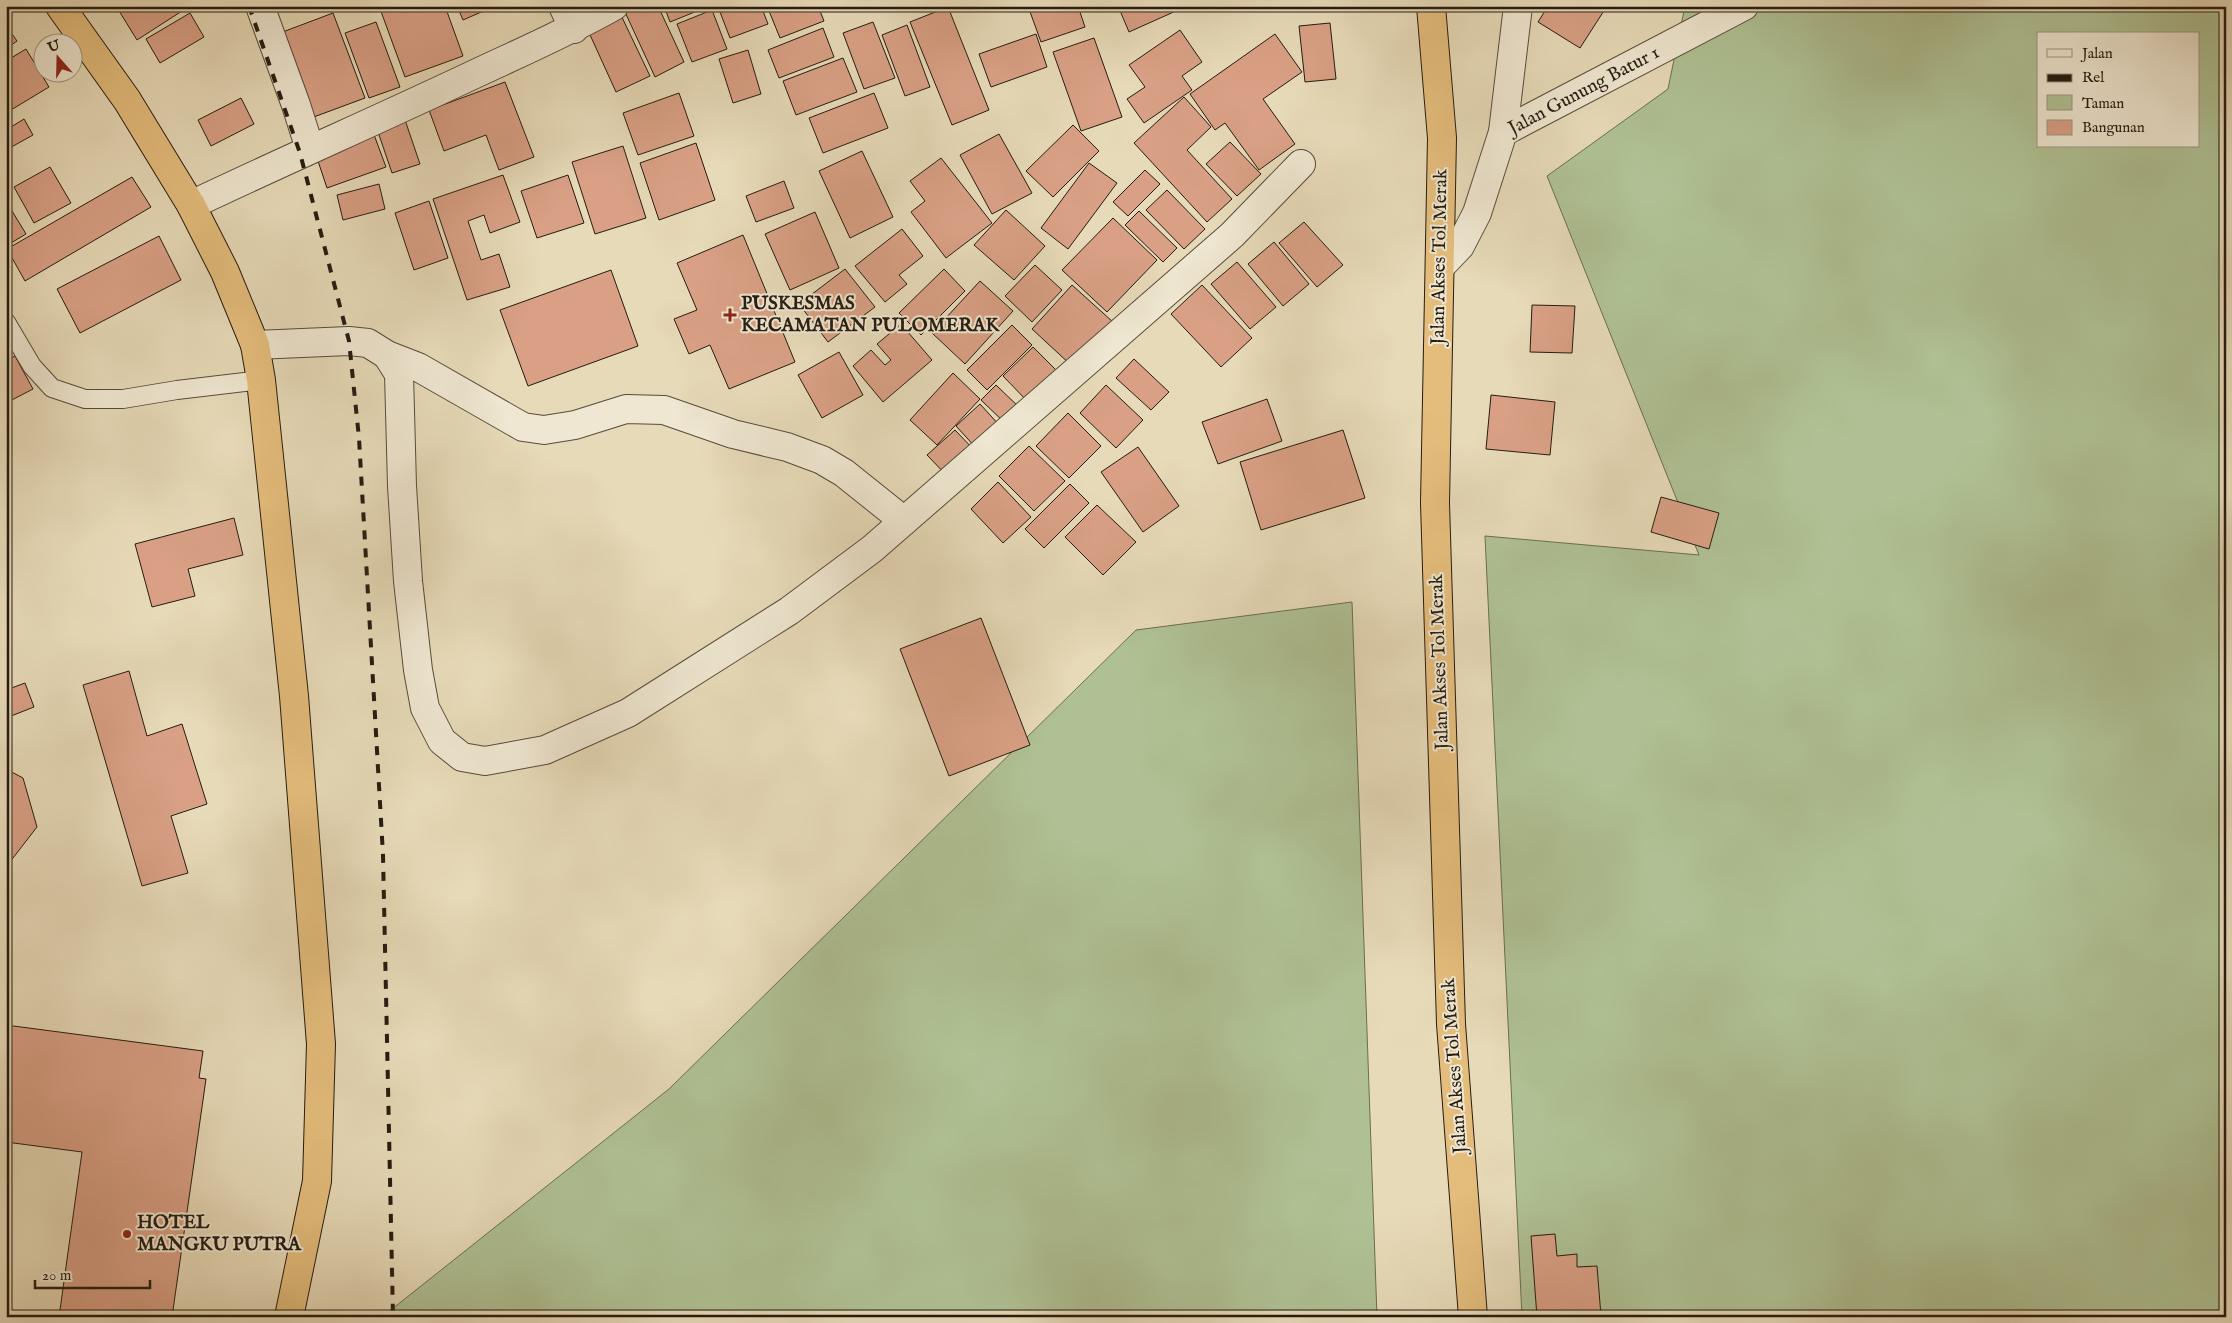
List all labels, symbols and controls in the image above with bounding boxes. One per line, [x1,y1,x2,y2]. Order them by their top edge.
north arrow [32,32,82,82]
legend [2037,32,2200,148]
text: U [44,36,64,58]
street label: Jalan Gunung Batur 1 [1502,41,1664,142]
text: Jalan [2080,44,2113,63]
text: Rel [2082,68,2105,87]
text: Taman [2082,94,2124,113]
text: Bangunan [2082,118,2145,137]
street label: Jalan Akses Tol Merak [1426,168,1454,347]
place label: PUSKESMAS KECAMATAN PULOMERAK [741,292,1001,338]
marker: PUSKESMAS KECAMATAN PULOMERAK [723,308,737,322]
street label: Jalan Akses Tol Merak [1425,573,1455,752]
street label: Jalan Akses Tol Merak [1437,977,1473,1157]
place label: HOTEL MANGKU PUTRA [137,1211,302,1257]
marker: HOTEL MANGKU PUTRA [121,1228,133,1240]
scale bar [35,1258,150,1290]
text: 20 m [42,1266,72,1285]

